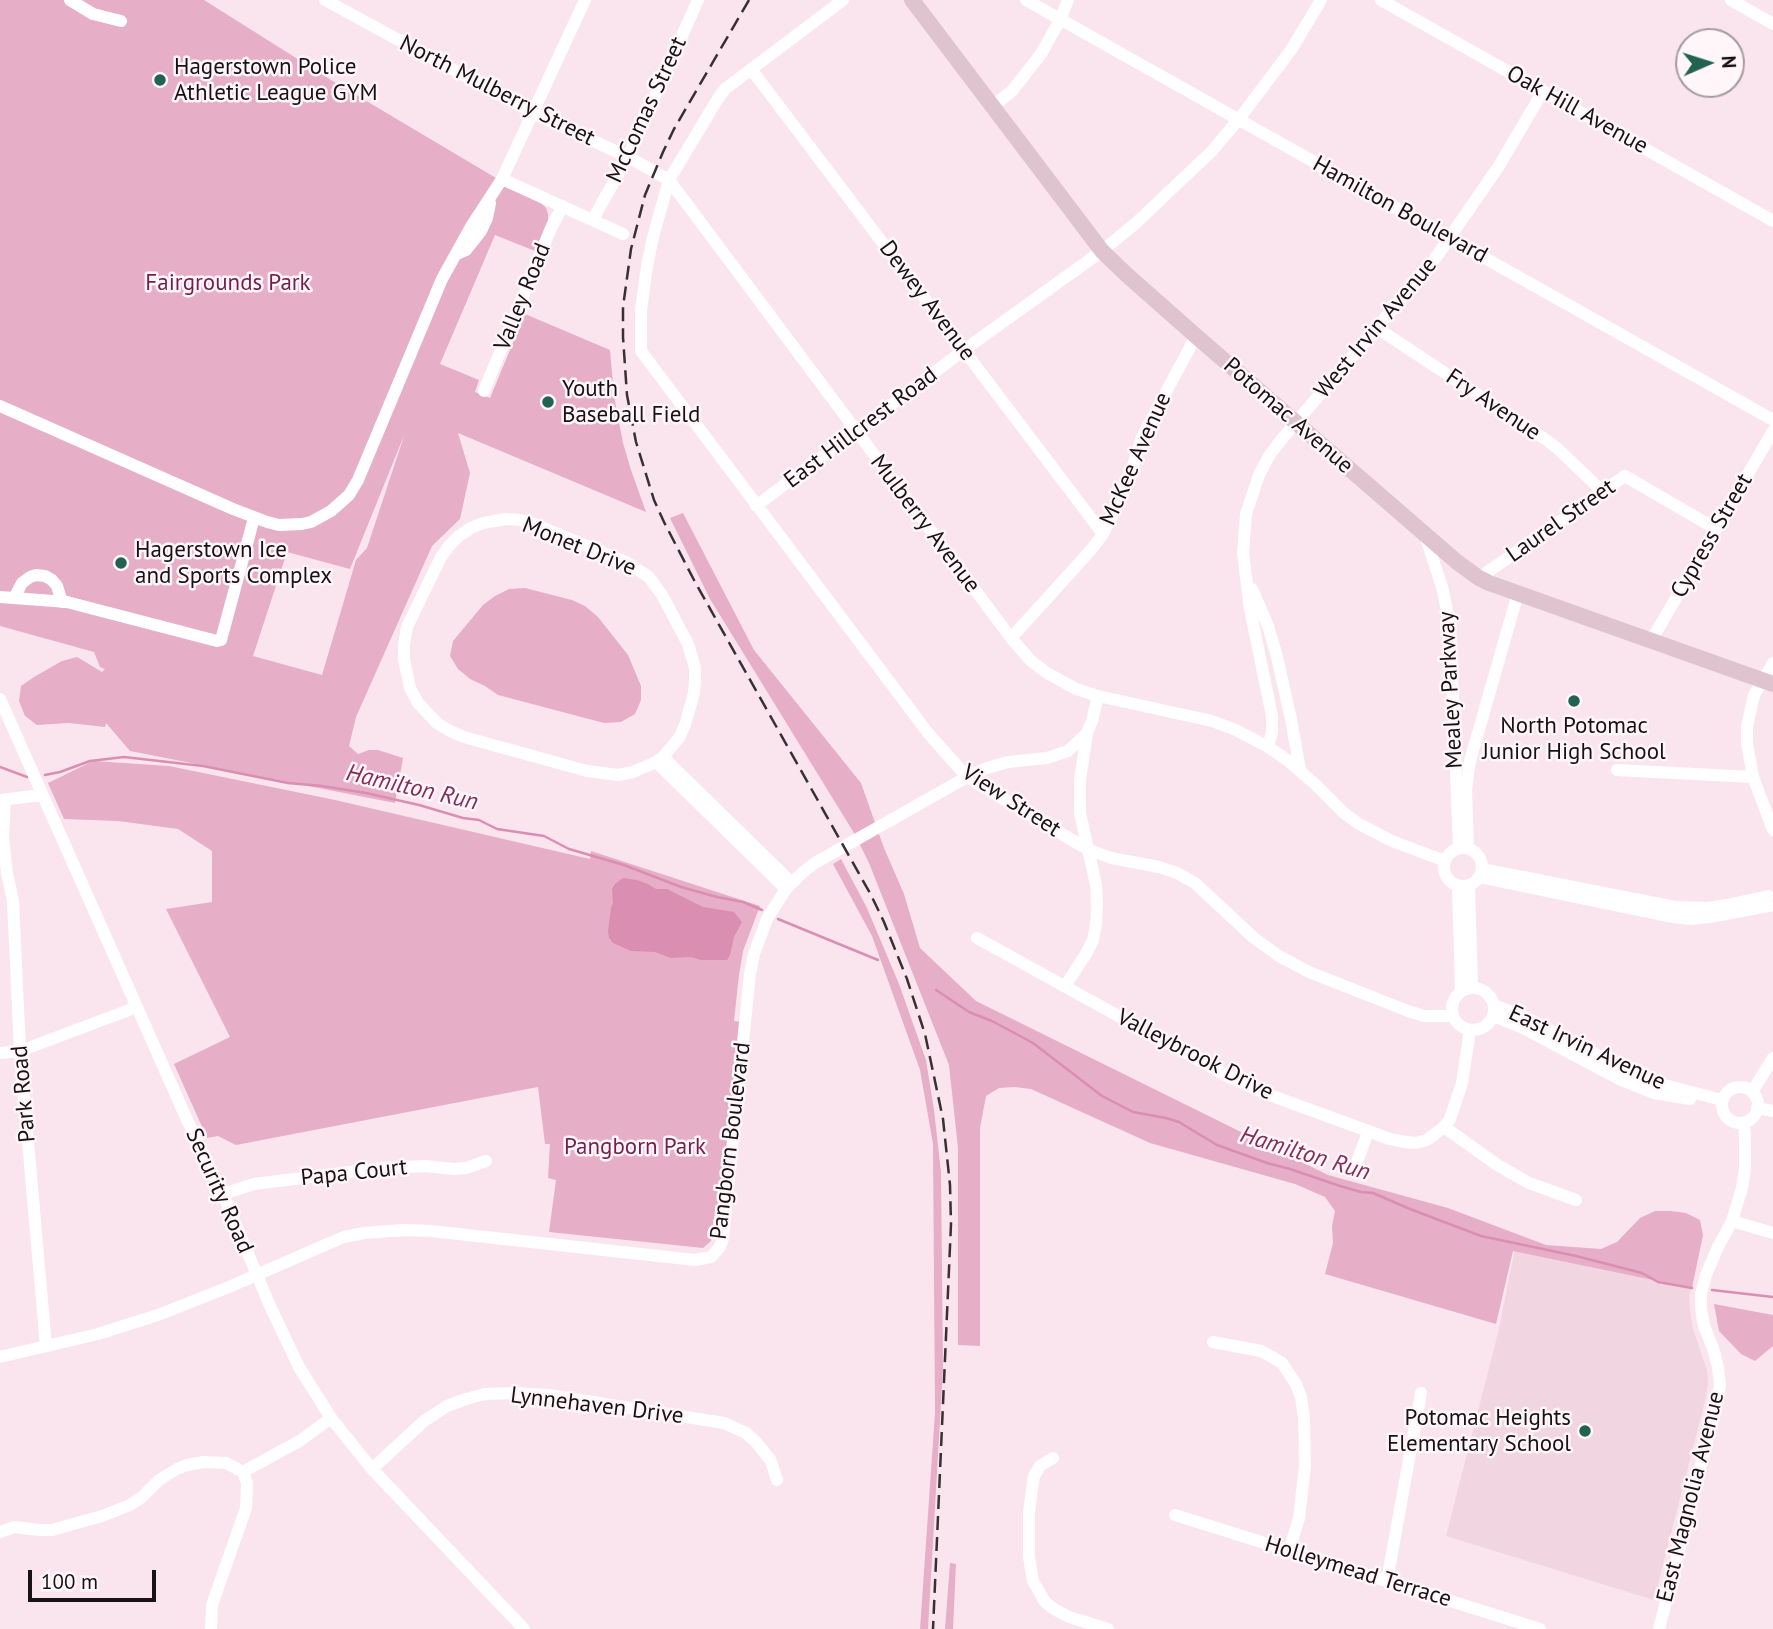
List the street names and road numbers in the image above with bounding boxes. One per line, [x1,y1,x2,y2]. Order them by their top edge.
street label: North Mulberry Street [395,30,599,152]
street label: McComas Street [601,33,693,187]
street label: Oak Hill Avenue [1502,60,1652,160]
street label: Hamilton Boulevard [1308,150,1492,270]
street label: Dewey Avenue [873,236,981,366]
street label: Valley Road [489,239,557,355]
street label: West Irvin Avenue [1309,252,1443,404]
street label: Potomac Avenue [1218,352,1358,480]
street label: East Hillcrest Road [779,361,943,495]
street label: Fry Avenue [1440,363,1546,447]
street label: McKee Avenue [1094,388,1178,530]
street label: Mulberry Avenue [864,450,986,598]
street label: Cypress Street [1665,469,1759,603]
street label: Laurel Street [1501,473,1621,569]
street label: Monet Drive [518,512,640,582]
street label: Mealey Parkway [1433,611,1469,769]
street label: View Street [956,759,1066,843]
street label: East Irvin Avenue [1504,1000,1670,1096]
street label: Valleybrook Drive [1112,1004,1278,1106]
street label: Pangborn Boulevard [705,1041,757,1241]
street label: Park Road [6,1044,42,1144]
street label: Security Road [179,1124,259,1258]
street label: Papa Court [299,1154,409,1192]
street label: Lynnehaven Drive [509,1382,685,1430]
street label: East Magnolia Avenue [1651,1389,1731,1605]
street label: Holleymead Terrace [1261,1531,1455,1613]

